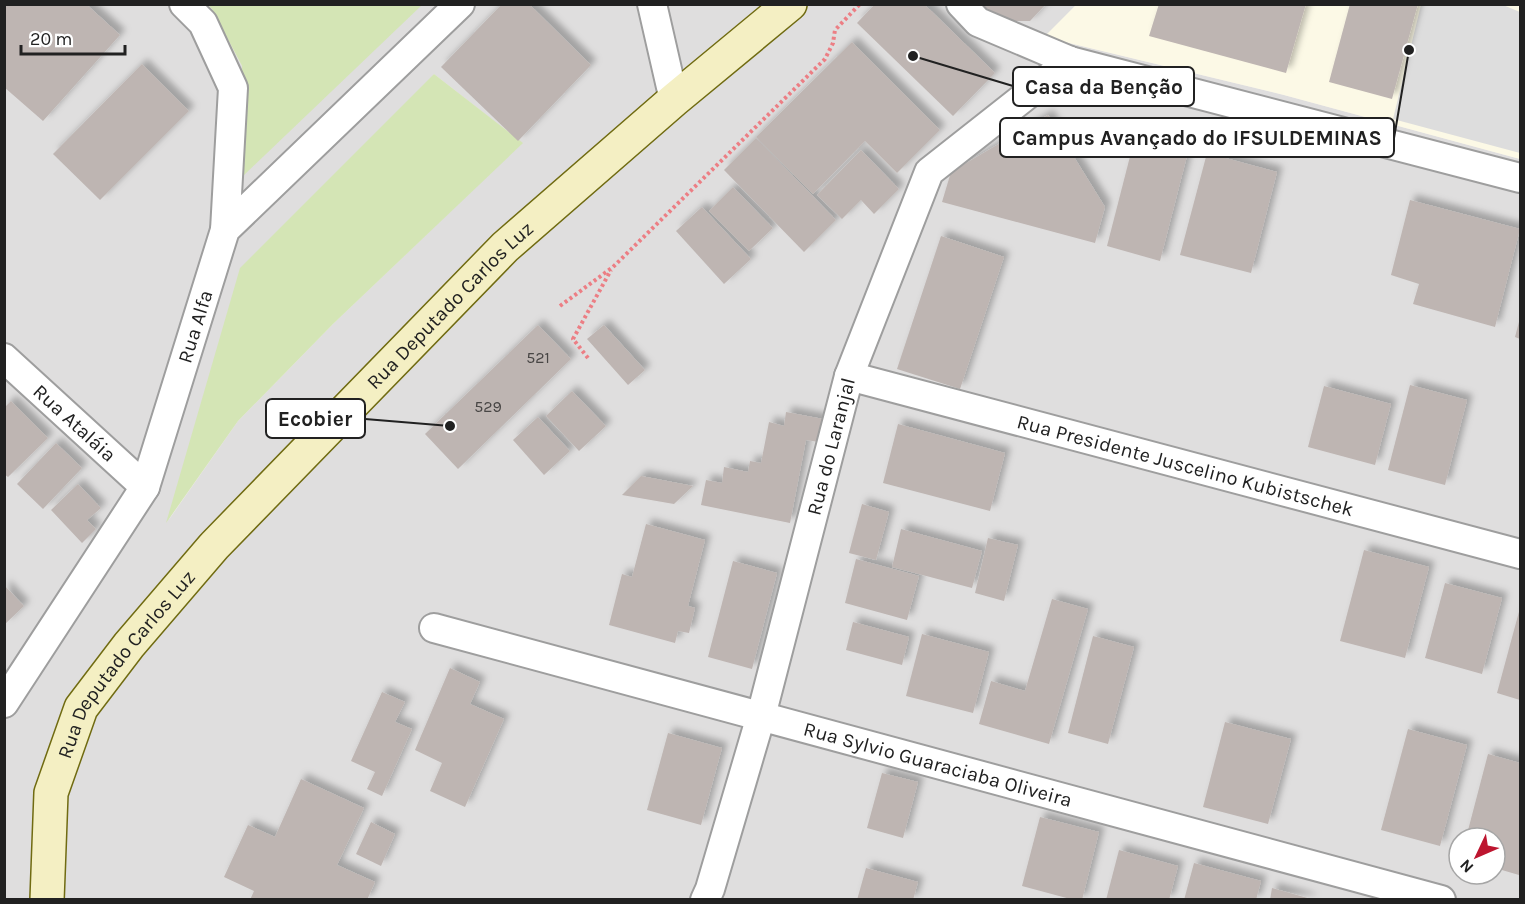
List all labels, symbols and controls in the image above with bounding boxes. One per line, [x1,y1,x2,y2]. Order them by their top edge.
scale bar [21,18,124,56]
text: 20 m [30,28,72,50]
callout: Casa da Benção [1013,67,1194,106]
text: Casa da Benção [1025,75,1183,99]
callout: Campus Avançado do IFSULDEMINAS [1000,118,1394,157]
text: Campus Avançado do IFSULDEMINAS [1012,126,1382,150]
street label: Rua Deputado Carlos Luz [362,216,538,394]
street label: Rua Alfa [173,287,217,366]
house number: 521 [526,348,550,367]
street label: Rua do Laranjal [802,375,860,518]
street label: Rua Ataláia [29,379,121,466]
house number: 529 [474,397,502,416]
callout: Ecobier [266,399,365,438]
text: Ecobier [278,407,353,431]
street label: Rua Presidente Juscelino Kubistschek [1015,410,1356,521]
street label: Rua Deputado Carlos Luz [53,565,200,761]
street label: Rua Sylvio Guaraciaba Oliveira [801,717,1075,811]
north arrow [1447,826,1507,886]
text: N [1456,855,1477,877]

